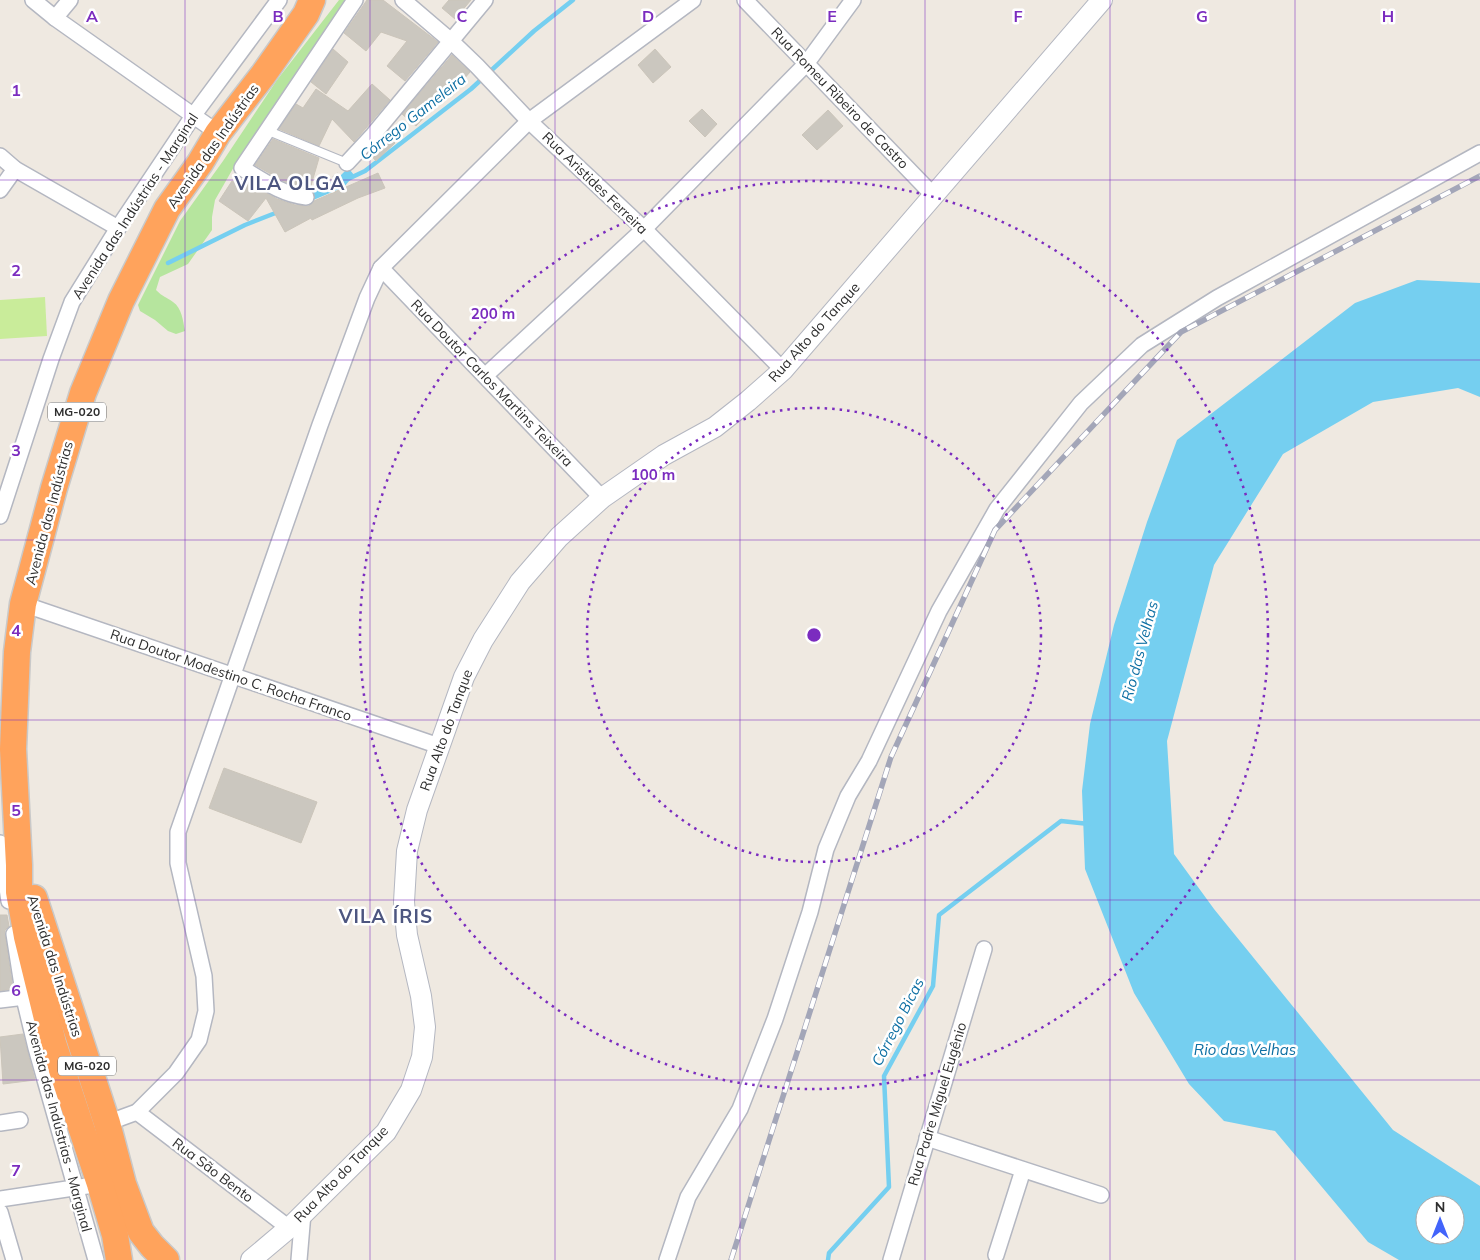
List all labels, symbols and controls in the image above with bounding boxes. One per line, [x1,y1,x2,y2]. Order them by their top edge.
text: A [86,6,98,26]
text: B [272,6,284,26]
text: C [457,6,468,26]
text: D [642,6,654,26]
text: E [827,6,837,26]
text: F [1013,6,1023,26]
text: G [1196,6,1208,26]
text: H [1382,6,1394,26]
street label: Rua Romeu Ribeiro de Castro [767,23,913,173]
water label: Córrego Gameleira [356,69,470,164]
text: 1 [11,80,21,100]
street label: Avenida das Indústrias [163,80,263,212]
street label: Avenida das Indústrias - Marginal [68,109,202,303]
street label: Rua Aristides Ferreira [538,128,652,238]
district label: VILA OLGA [233,171,346,195]
text: 2 [11,260,21,280]
street label: Rua Alto do Tanque [764,278,864,386]
street label: Rua Doutor Carlos Martins Teixeira [407,296,577,470]
text: 200 m [471,304,515,323]
road number: MG-020 [48,402,106,422]
street label: Avenida das Indústrias [21,439,77,587]
text: 3 [11,440,21,460]
text: 100 m [631,465,675,484]
water label: Rio das Velhas [1117,599,1162,703]
text: 4 [11,620,21,640]
street label: Rua Doutor Modestino C. Rocha Franco [108,625,354,725]
centre of rings [805,626,823,644]
street label: Rua Alto do Tanque [416,667,476,793]
text: 5 [11,800,21,820]
street label: Avenida das Indústrias [24,893,86,1039]
district label: VILA ÍRIS [338,904,433,928]
water label: Córrego Bicas [867,975,928,1069]
text: 6 [11,980,21,1000]
street label: Avenida das Indústrias - Marginal [22,1018,96,1234]
street label: Rua Padre Miguel Eugênio [904,1020,970,1188]
water label: Rio das Velhas [1194,1040,1296,1059]
road number: MG-020 [58,1056,116,1076]
street label: Rua Alto do Tanque [290,1122,392,1226]
street label: Rua São Bento [169,1134,257,1206]
text: 7 [11,1160,21,1180]
north arrow [1415,1195,1465,1245]
text: N [1435,1198,1445,1216]

